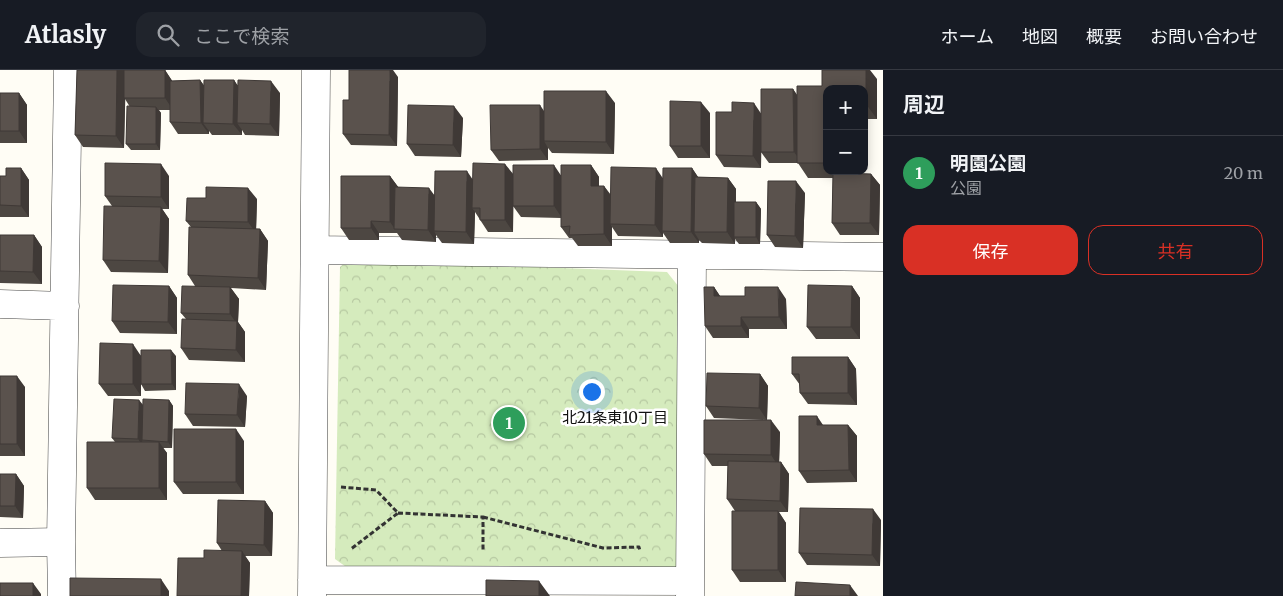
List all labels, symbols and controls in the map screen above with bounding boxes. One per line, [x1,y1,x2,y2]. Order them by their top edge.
search box [136,12,486,57]
text: Atlasly [25,19,106,50]
icon: search [154,21,182,49]
text: ここで検索 [194,24,289,48]
text: ホーム [941,25,994,48]
text: 地図 [1022,25,1058,48]
text: 概要 [1086,25,1122,48]
text: お問い合わせ [1150,25,1258,48]
map controls [823,85,868,175]
button: + [823,85,868,130]
text: 周辺 [903,91,945,118]
button: − [823,130,868,175]
text: 明園公園 [950,151,1026,175]
text: 1 [915,163,923,183]
text: 20 m [1224,163,1263,183]
text: 公園 [950,178,982,198]
button: 保存 [903,225,1078,275]
button: 共有 [1088,225,1263,275]
your location [579,379,605,405]
pin: 1 [493,404,525,442]
district label: 北21条東10丁目 [562,408,668,427]

